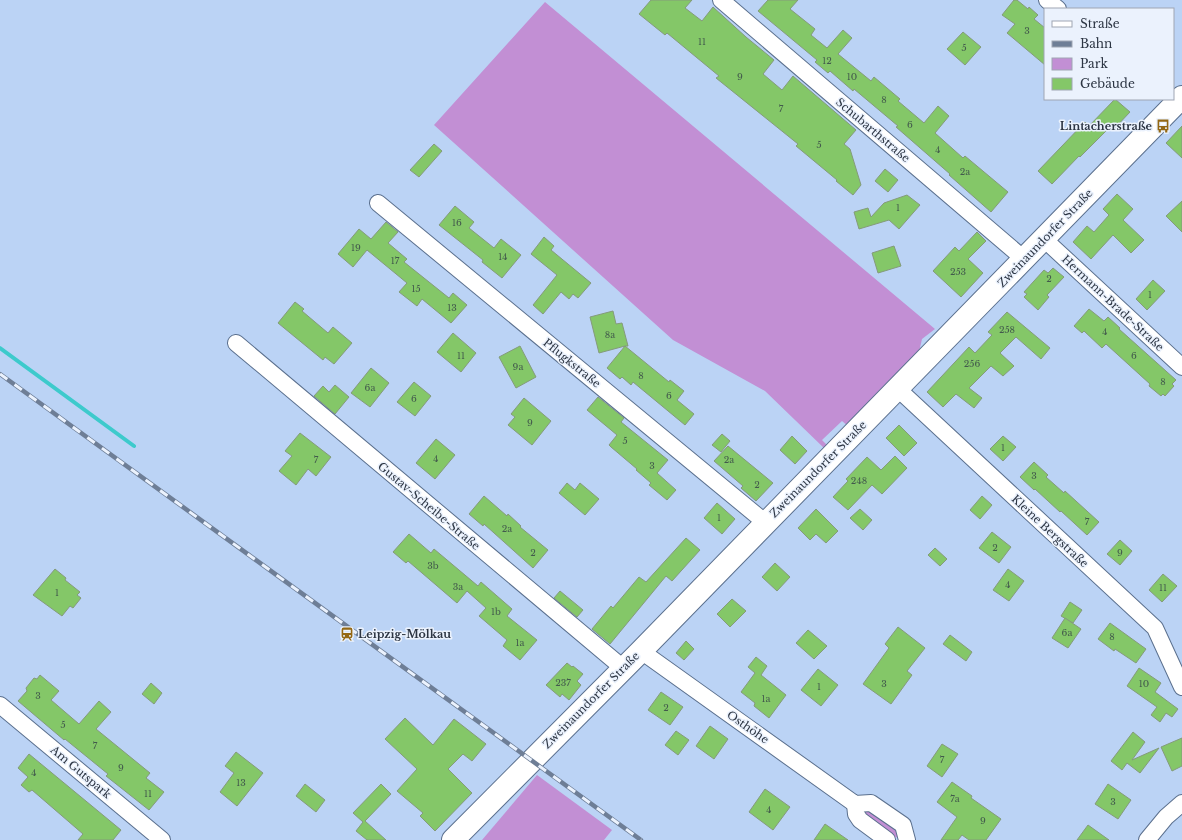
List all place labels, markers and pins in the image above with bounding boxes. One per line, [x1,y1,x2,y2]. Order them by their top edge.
bus stop icon: Lintacherstraße [1155,118,1171,134]
place label: Lintacherstraße [1060,119,1153,133]
station icon: Leipzig-Mölkau [339,626,355,642]
place label: Leipzig-Mölkau [358,627,451,641]

